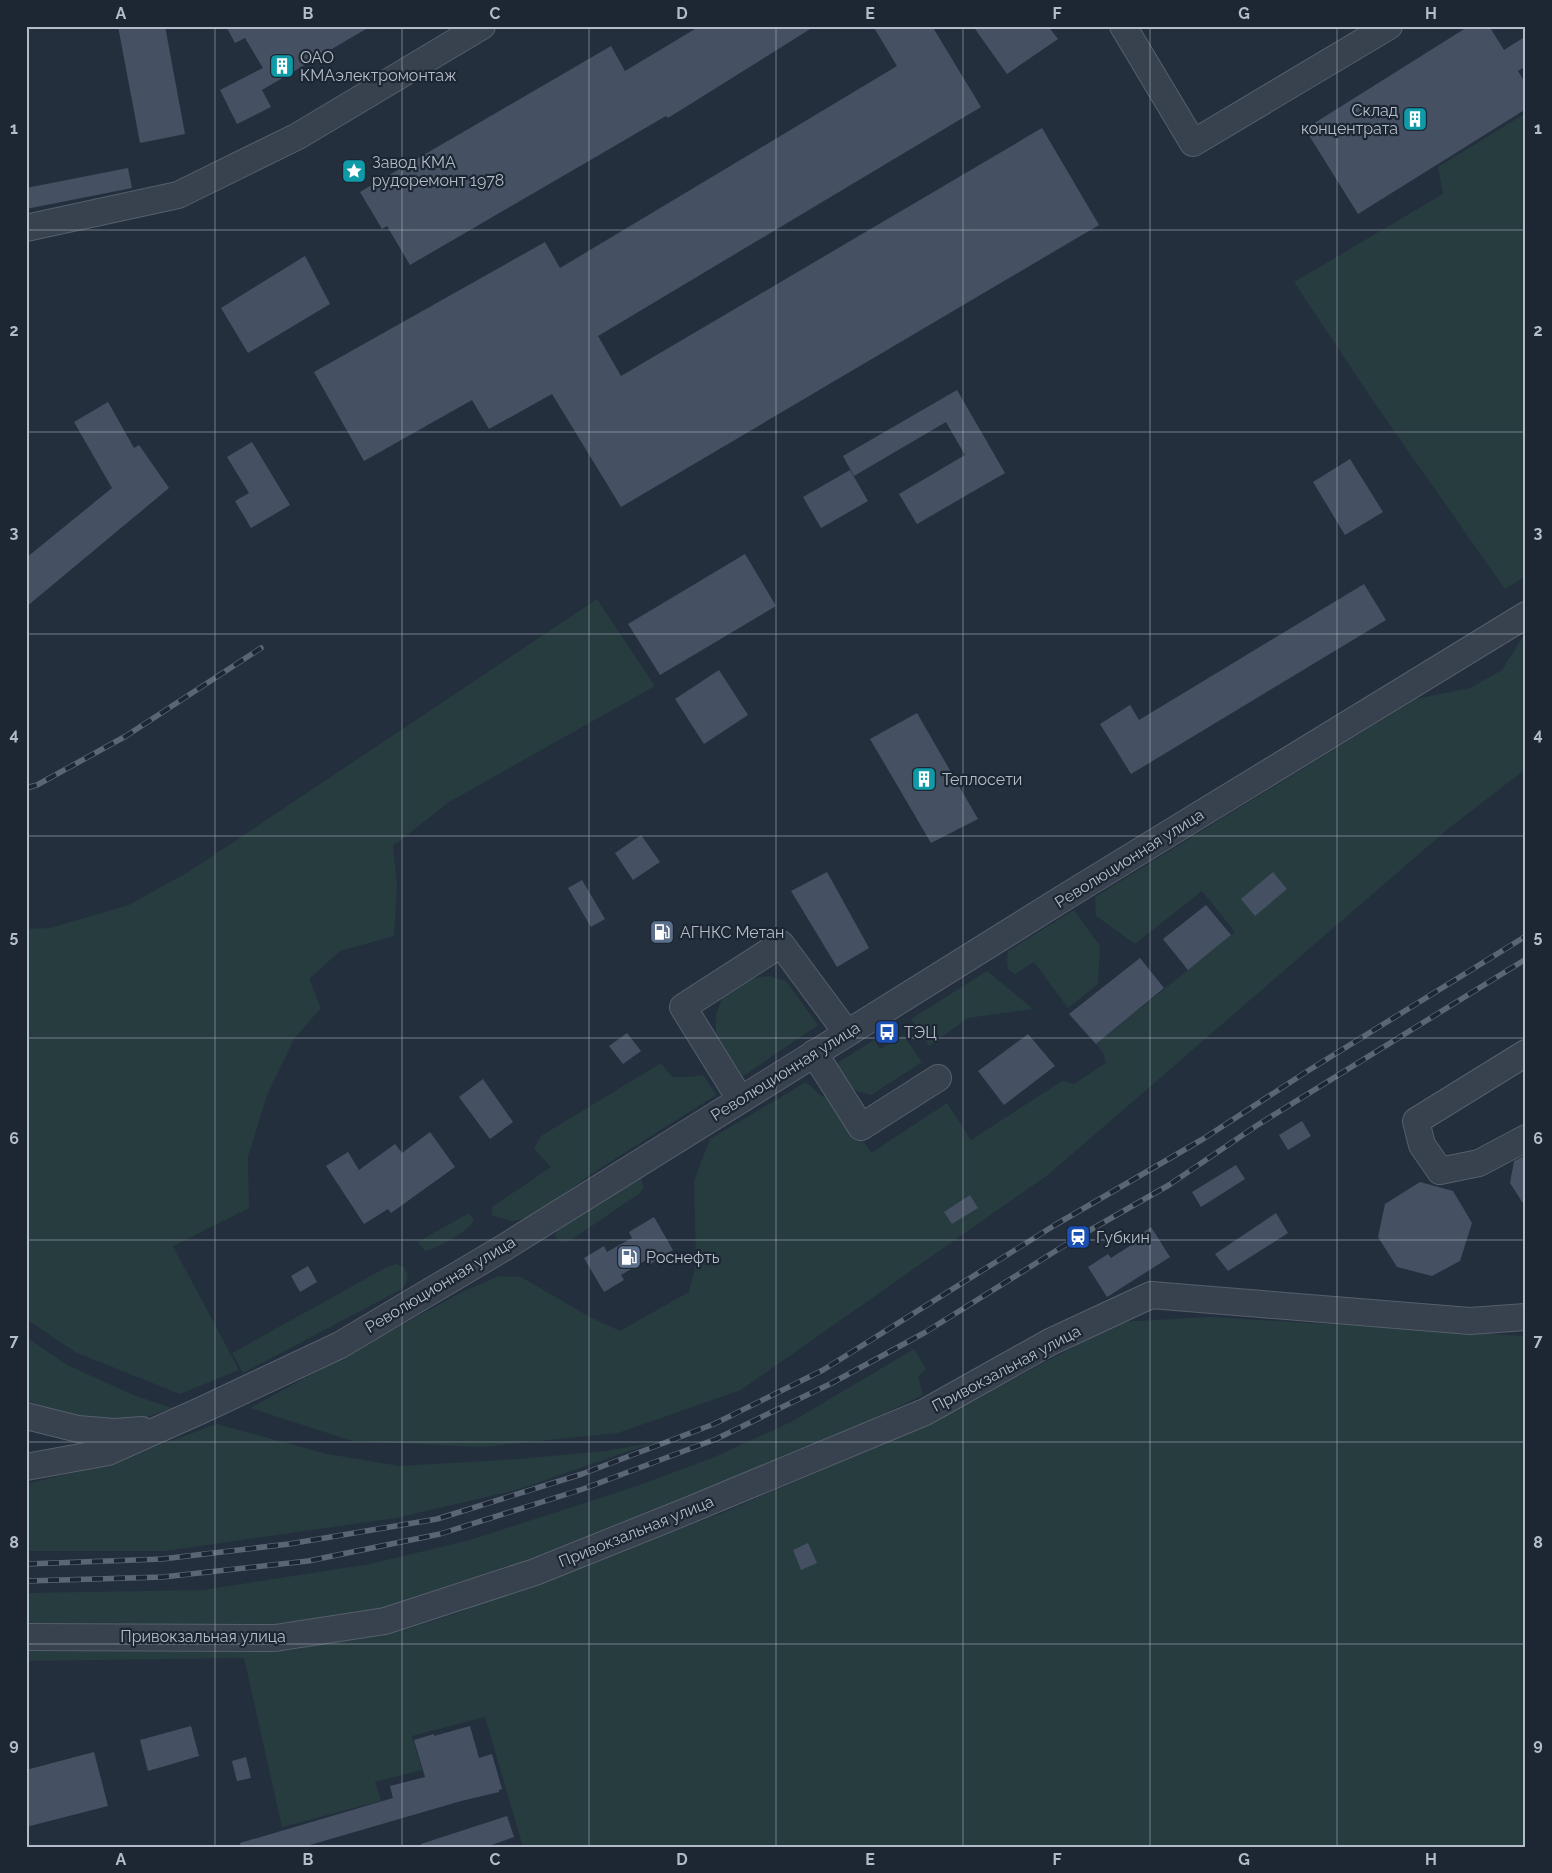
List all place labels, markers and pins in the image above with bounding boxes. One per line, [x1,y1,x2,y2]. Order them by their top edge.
place label: ОАО КМАэлектромонтаж [300,48,457,85]
building icon: ОАО КМАэлектромонтаж [269,53,295,79]
place label: Склад концентрата [1301,101,1398,138]
building icon: Склад концентрата [1402,106,1428,132]
place label: Завод КМА рудоремонт 1978 [372,153,504,190]
place icon: Завод КМА рудоремонт 1978 [341,158,367,184]
building icon: Теплосети [911,766,937,792]
place label: Теплосети [942,770,1022,789]
fuel station icon: АГНКС Метан [649,919,675,945]
place label: АГНКС Метан [680,923,784,942]
bus stop icon: ТЭЦ [874,1019,900,1045]
place label: ТЭЦ [904,1023,937,1042]
station icon: Губкин [1065,1224,1091,1250]
place label: Губкин [1096,1228,1150,1247]
fuel station icon: Роснефть [616,1244,642,1270]
place label: Роснефть [646,1248,720,1267]

